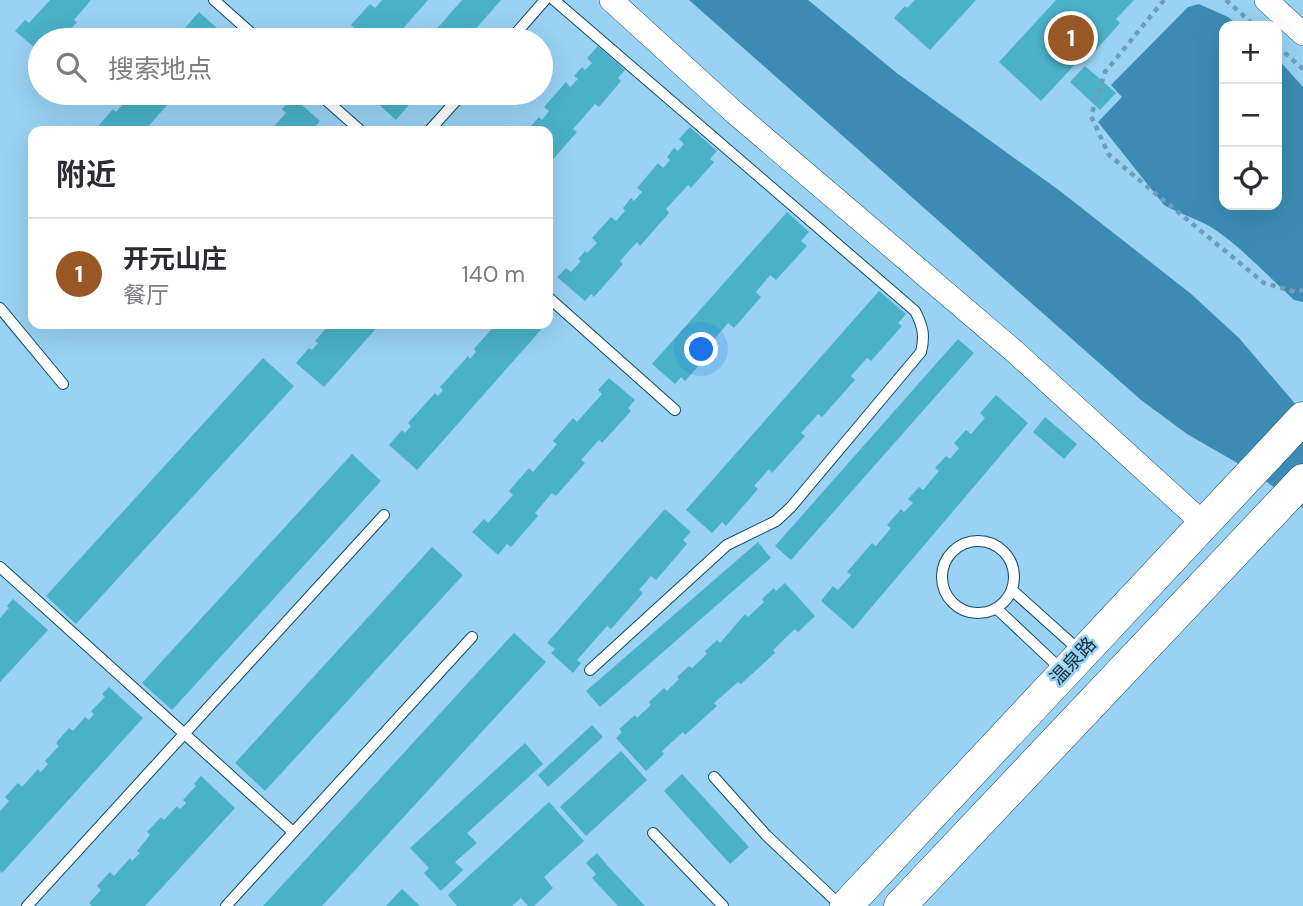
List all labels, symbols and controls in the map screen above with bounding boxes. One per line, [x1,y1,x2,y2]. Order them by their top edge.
pin: 1 [1048,12,1094,64]
map controls [1219,21,1282,210]
button: + [1219,21,1282,84]
search box [28,28,553,105]
icon: search [52,48,90,86]
text: 搜索地点 [108,52,212,86]
button: − [1219,84,1282,147]
button: locate [1219,147,1282,210]
text: 附近 [56,155,116,194]
text: 开元山庄 [123,242,227,276]
text: 1 [75,259,83,289]
text: 140 m [462,259,525,289]
text: 餐厅 [123,280,169,310]
your location [684,332,718,366]
street label: 温泉路 [1044,632,1102,690]

